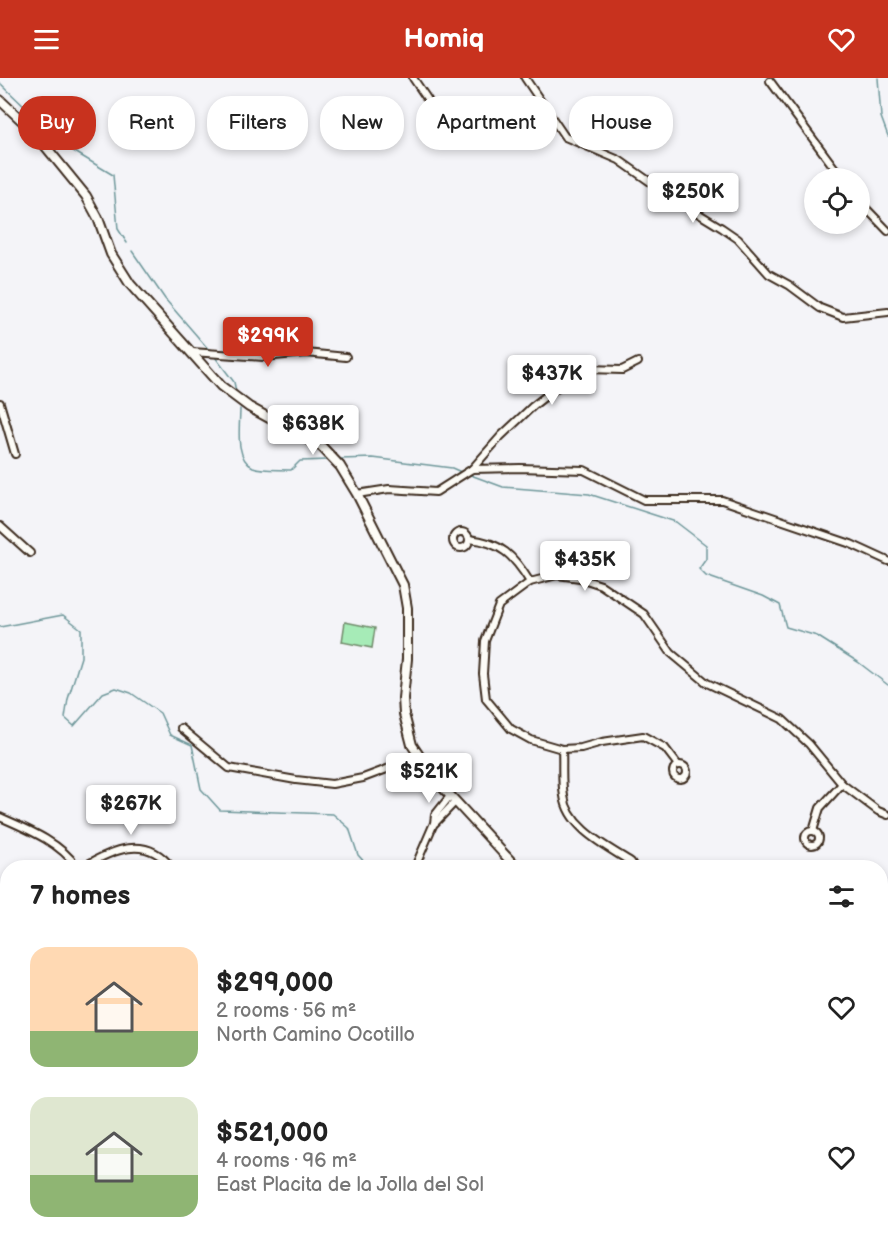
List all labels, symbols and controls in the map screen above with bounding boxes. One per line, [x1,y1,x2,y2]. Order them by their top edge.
icon: menu [30,23,63,56]
text: Homiq [404,23,484,55]
icon: heart [825,23,858,56]
chip: Buy [18,96,96,150]
chip: Rent [108,96,195,150]
chip: Filters [207,96,308,150]
chip: New [320,96,404,150]
chip: Apartment [416,96,557,150]
chip: House [569,96,673,150]
map controls [804,168,870,234]
button: locate [804,168,870,234]
pin: $250K [651,173,735,224]
text: $250K [662,180,724,204]
pin: $299K [226,317,310,368]
text: $299K [237,324,299,348]
pin: $437K [510,355,594,406]
text: $437K [521,362,583,386]
pin: $638K [271,405,355,456]
text: $638K [282,412,344,436]
pin: $435K [543,541,627,592]
text: $435K [554,548,616,572]
pin: $521K [387,753,471,804]
text: $521K [400,760,458,784]
pin: $267K [89,785,173,836]
text: $267K [100,792,162,816]
icon: filters [825,880,858,913]
text: 7 homes [30,881,130,912]
text: $299,000 [216,968,334,999]
icon: home [78,971,150,1043]
icon: heart [825,991,858,1024]
text: 2 rooms · 56 m² [216,999,356,1023]
text: North Camino Ocotillo [216,1023,415,1047]
text: $521,000 [216,1118,328,1149]
icon: home [78,1121,150,1193]
icon: heart [825,1141,858,1174]
text: 4 rooms · 96 m² [216,1149,357,1173]
text: East Placita de la Jolla del Sol [216,1173,484,1197]

